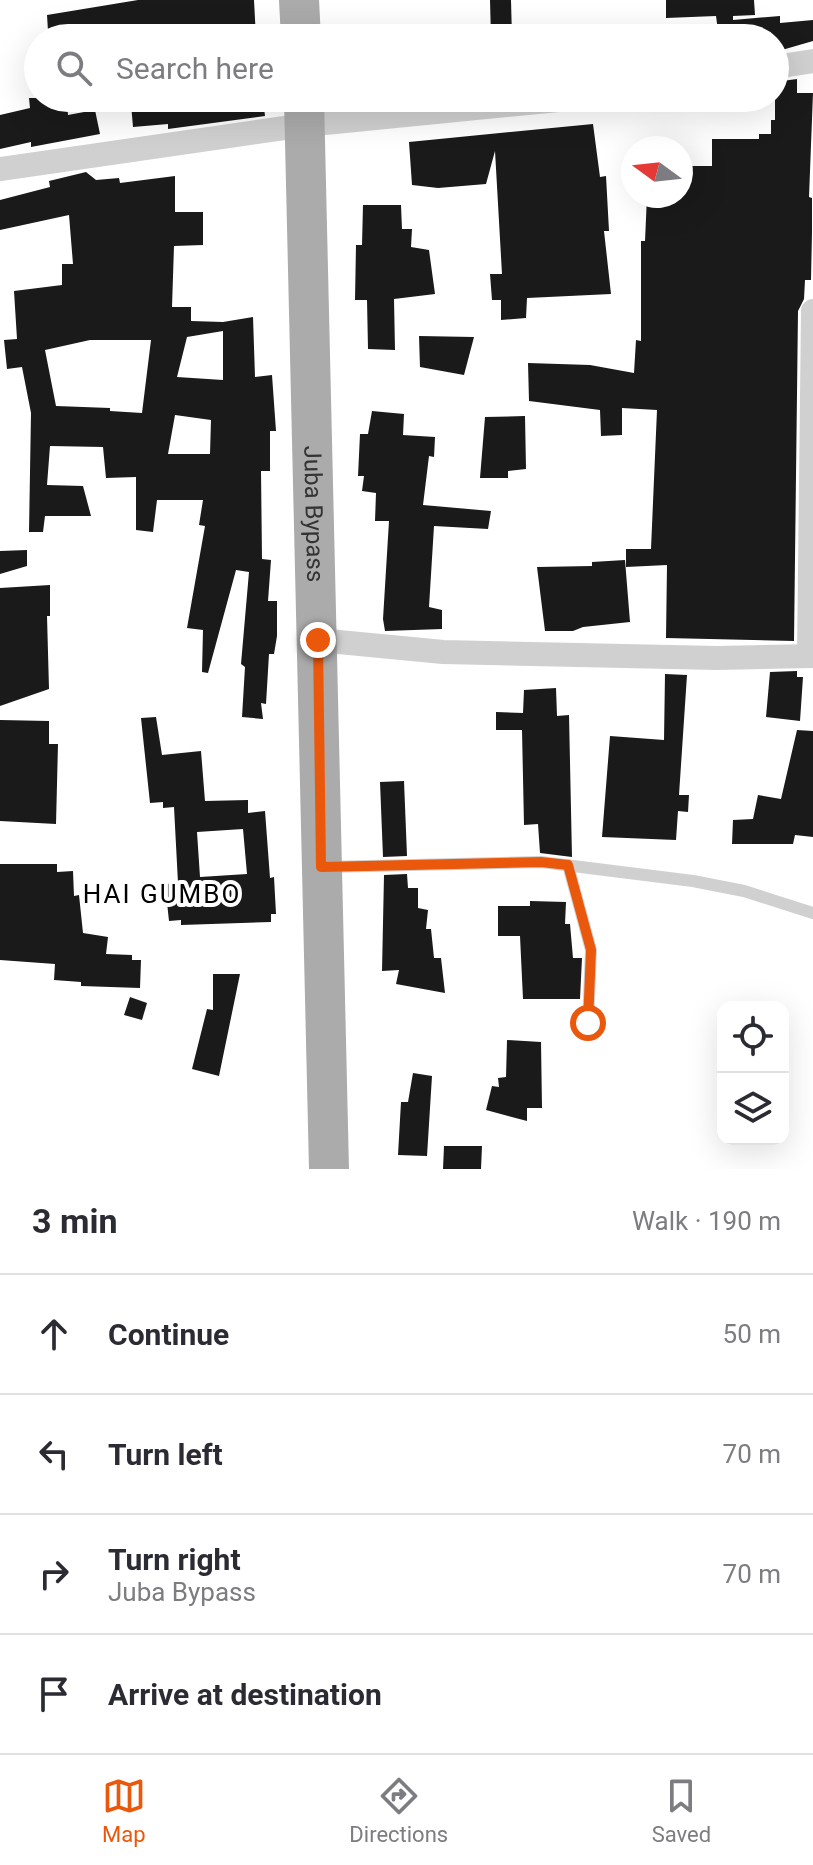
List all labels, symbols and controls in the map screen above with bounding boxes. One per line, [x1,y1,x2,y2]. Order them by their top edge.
search box [24,24,789,112]
icon: search [52,46,96,90]
text: Search here [116,51,274,86]
north arrow [621,136,693,208]
street label: Juba Bypass [298,445,329,583]
route end [300,622,336,658]
district label: HAI GUMBO [83,879,241,909]
map controls [717,1001,789,1145]
button: locate [717,1001,789,1073]
route start [570,1005,606,1041]
button: layers [717,1073,789,1145]
text: 3 min [32,1201,117,1241]
text: Walk · 190 m [632,1206,781,1236]
icon: ahead [32,1312,76,1356]
text: Continue [108,1317,229,1352]
text: 50 m [723,1319,781,1349]
icon: left [32,1432,76,1476]
text: Turn left [108,1437,223,1472]
text: 70 m [723,1439,781,1469]
text: Turn right [108,1542,241,1577]
icon: right [32,1552,76,1596]
text: 70 m [723,1559,781,1589]
text: Juba Bypass [108,1577,256,1607]
icon: arrive [32,1672,76,1716]
text: Arrive at destination [108,1677,382,1712]
tab: Map [102,1774,146,1847]
tab: Directions [349,1774,448,1847]
tab: Saved [652,1774,711,1847]

